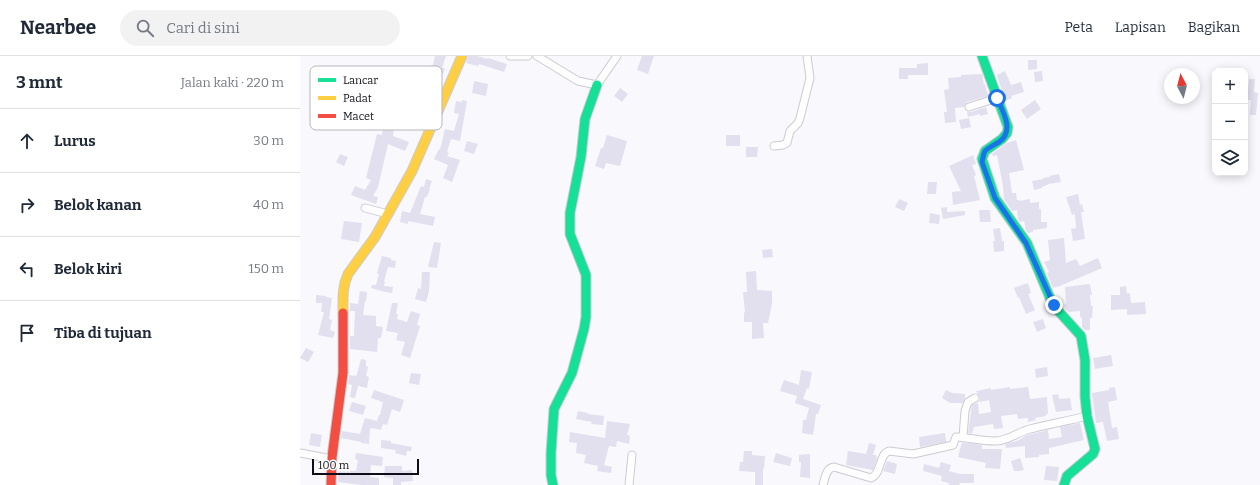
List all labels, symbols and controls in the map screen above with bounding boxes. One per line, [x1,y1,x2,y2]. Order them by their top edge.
search box [120,10,400,46]
text: Nearbee [20,16,96,39]
icon: search [134,17,156,39]
text: Cari di sini [166,19,240,37]
text: Peta [1064,19,1093,36]
text: Lapisan [1115,19,1166,36]
text: Bagikan [1188,19,1240,36]
legend [310,66,442,130]
north arrow [1164,68,1200,104]
map controls [1212,68,1248,176]
button: + [1212,68,1248,104]
text: 3 mnt [16,72,63,93]
text: Lancar [343,74,378,87]
text: Jalan kaki · 220 m [181,75,284,90]
route start [988,89,1006,107]
text: Padat [343,92,372,105]
button: − [1212,104,1248,140]
text: Macet [343,110,374,123]
icon: ahead [16,130,38,152]
text: Lurus [54,132,96,150]
text: 30 m [253,133,284,148]
button: layers [1212,140,1248,176]
icon: right [16,194,38,216]
text: Belok kanan [54,196,142,214]
text: 40 m [253,197,284,212]
icon: left [16,258,38,280]
text: Belok kiri [54,260,122,278]
text: 150 m [248,261,284,276]
route end [1045,296,1063,314]
icon: arrive [16,322,38,344]
text: Tiba di tujuan [54,324,152,342]
scale bar [312,457,419,476]
text: 100 m [318,459,349,472]

